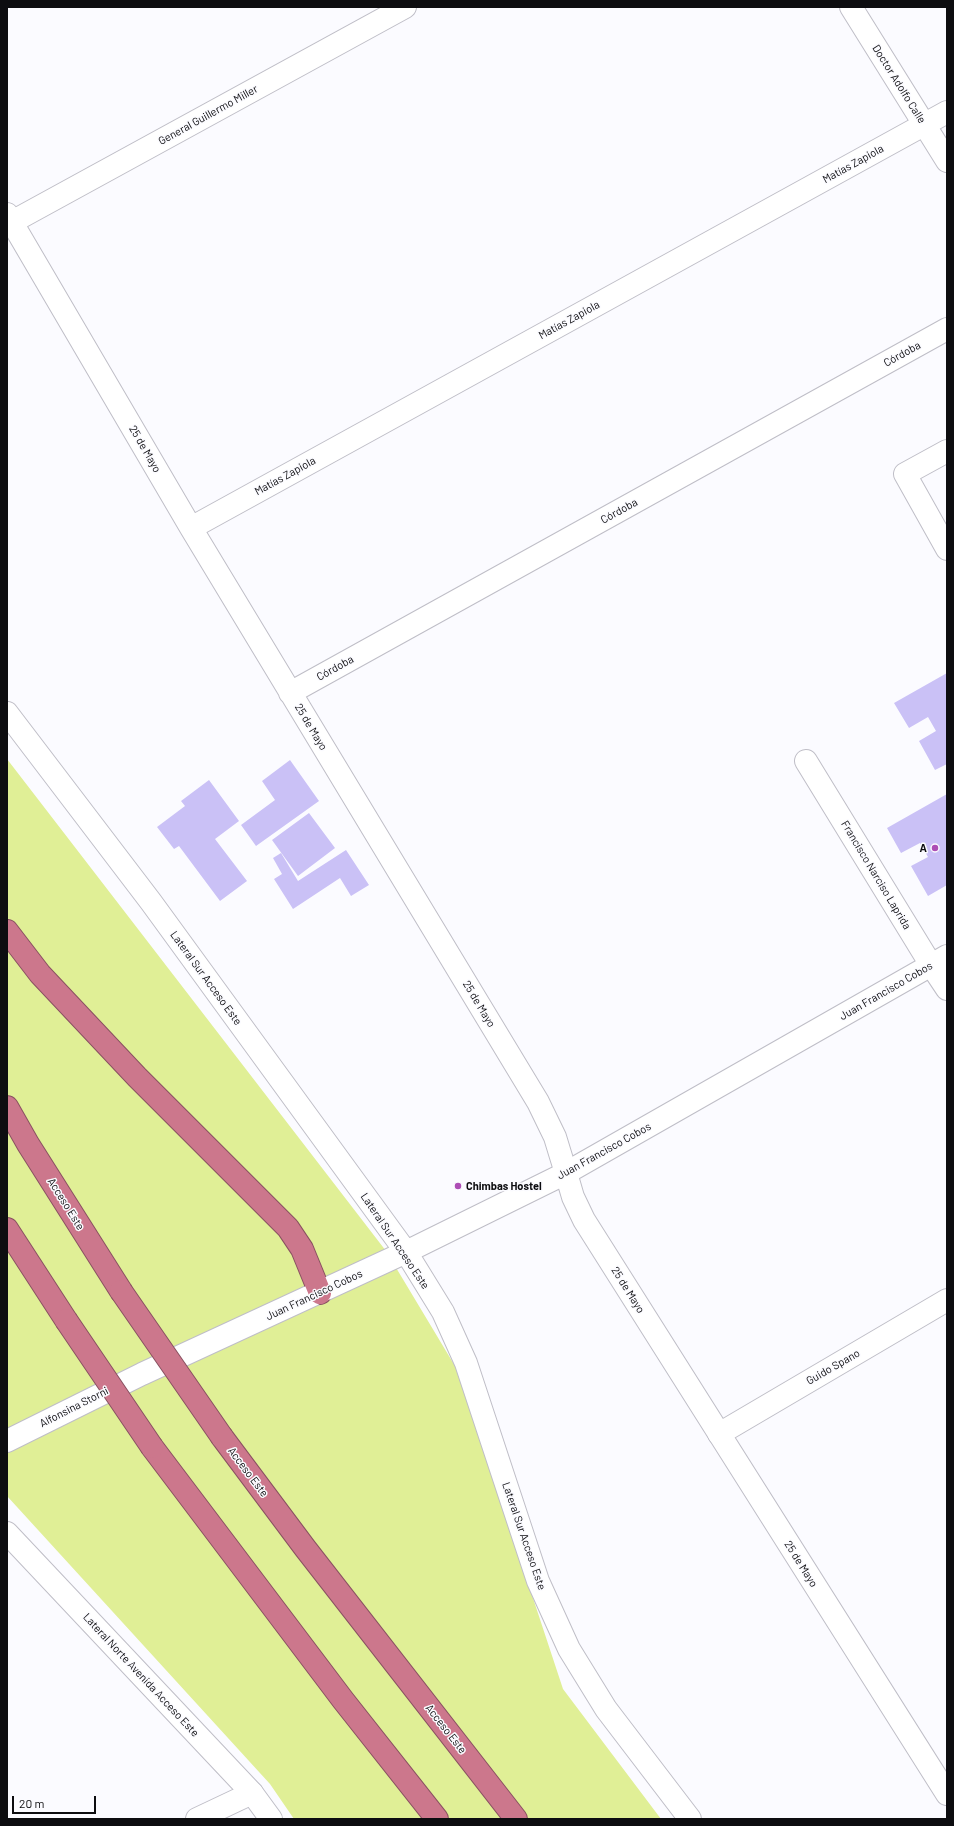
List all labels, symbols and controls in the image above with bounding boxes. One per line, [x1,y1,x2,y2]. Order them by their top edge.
street label: Doctor Adolfo Calle [869,42,929,126]
street label: General Guillermo Miller [156,82,260,148]
street label: Matías Zapiola [820,142,886,186]
street label: Matías Zapiola [536,298,602,342]
street label: Córdoba [881,338,923,370]
street label: 25 de Mayo [126,423,164,475]
street label: Matías Zapiola [252,454,318,498]
street label: Córdoba [598,495,640,527]
street label: Córdoba [314,652,356,684]
street label: 25 de Mayo [292,701,330,753]
street label: Francisco Narciso Laprida [838,818,914,932]
place label: A [920,841,927,855]
marker: A [930,843,940,853]
street label: Lateral Sur Acceso Este [167,928,245,1028]
street label: Juan Francisco Cobos [837,959,935,1023]
street label: 25 de Mayo [460,978,498,1030]
street label: Juan Francisco Cobos [555,1120,653,1182]
street label: Acceso Este [45,1176,87,1232]
place label: Chimbas Hostel [466,1179,542,1193]
marker: Chimbas Hostel [453,1181,463,1191]
street label: Lateral Sur Acceso Este [358,1190,432,1292]
street label: 25 de Mayo [609,1264,647,1316]
street label: Juan Francisco Cobos [264,1267,364,1323]
street label: Guido Spano [804,1346,862,1388]
street label: Alfonsina Storni [37,1384,111,1430]
street label: Acceso Este [225,1445,271,1499]
street label: Lateral Sur Acceso Este [499,1480,549,1592]
street label: 25 de Mayo [782,1538,820,1590]
street label: Lateral Norte Avenida Acceso Este [80,1611,202,1739]
street label: Acceso Este [423,1702,469,1756]
scale bar [14,1788,98,1814]
text: 20 m [19,1796,45,1810]

